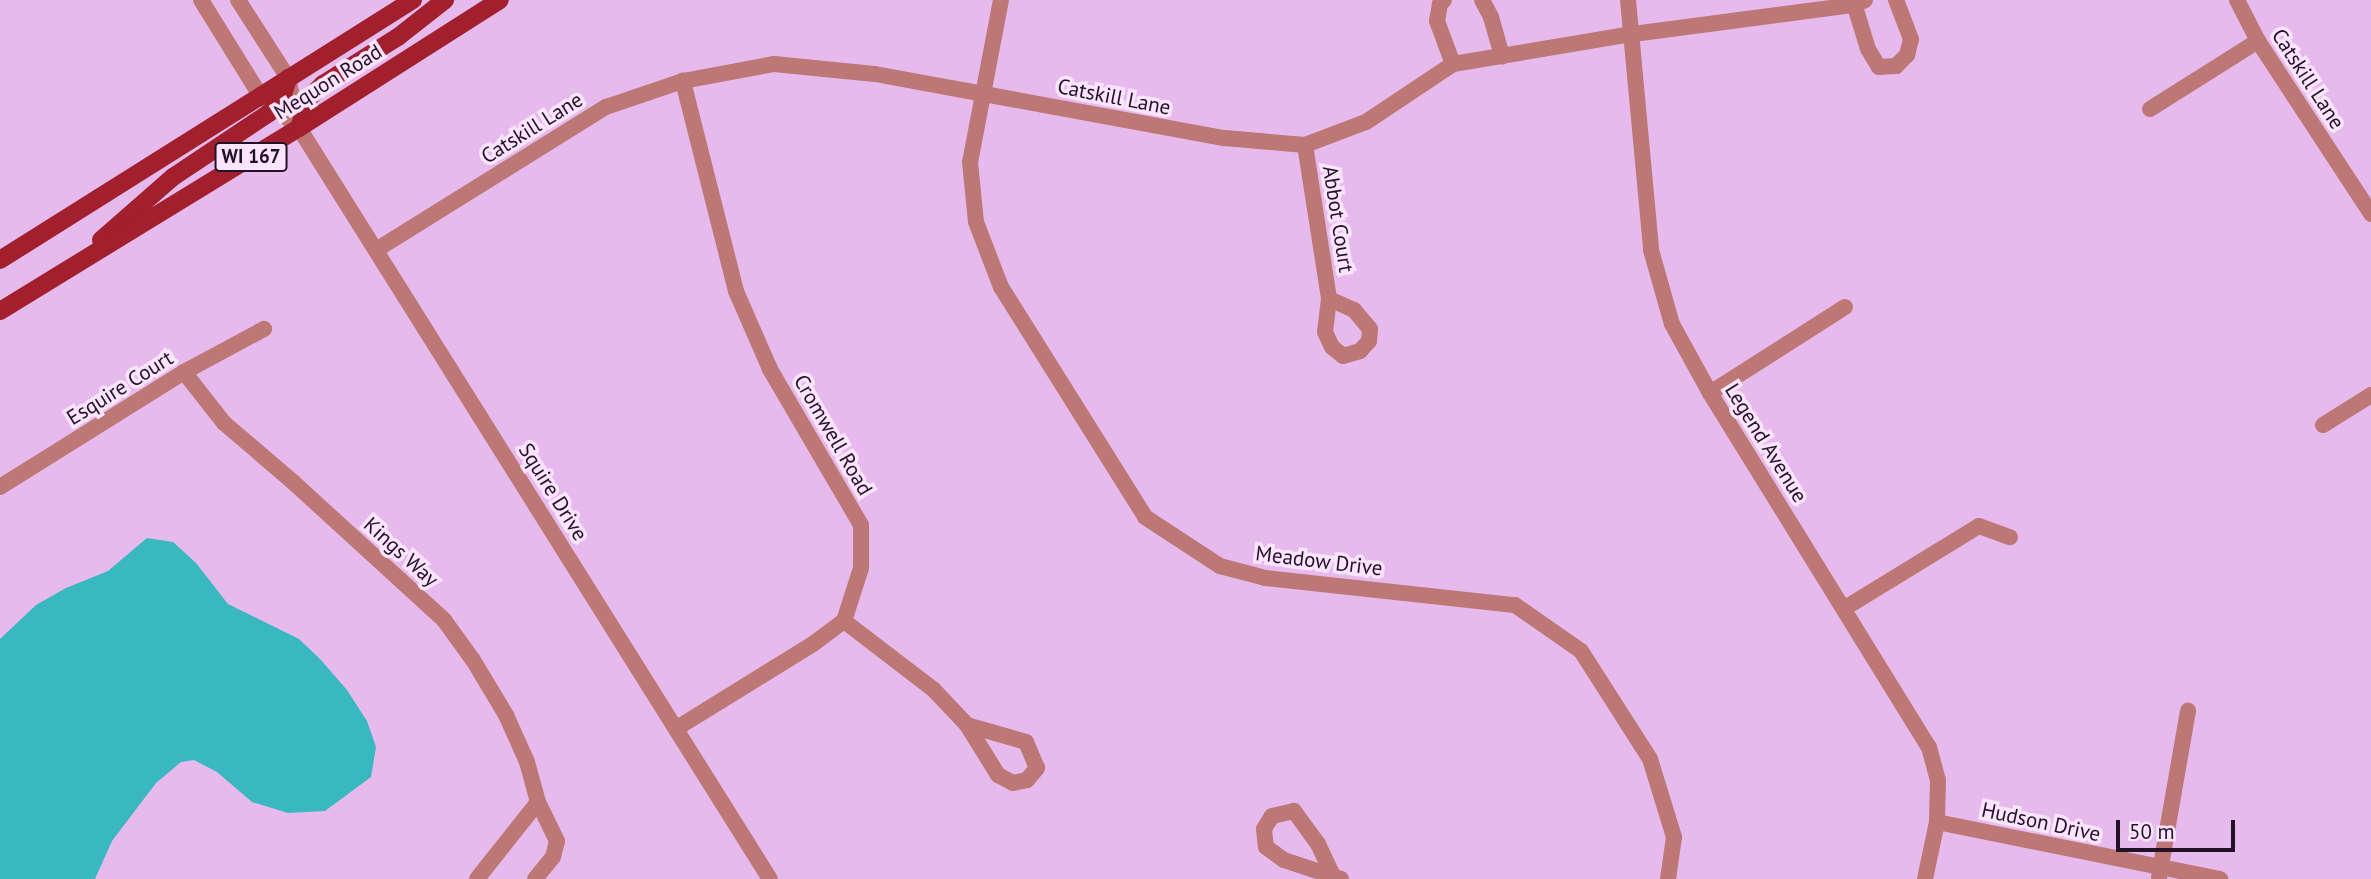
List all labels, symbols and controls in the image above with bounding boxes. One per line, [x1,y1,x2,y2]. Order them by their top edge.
street label: Catskill Lane [2266,24,2350,134]
street label: Mequon Road [269,39,387,125]
street label: Catskill Lane [1055,74,1173,120]
street label: Catskill Lane [477,87,587,169]
road number: WI 167 [214,141,288,172]
street label: Abbot Court [1317,164,1359,274]
street label: Esquire Court [62,345,178,431]
street label: Cromwell Road [788,370,878,500]
street label: Legend Avenue [1719,379,1813,507]
street label: Squire Drive [513,439,593,545]
street label: Kings Way [358,512,444,592]
street label: Meadow Drive [1254,541,1384,581]
street label: Hudson Drive [1979,797,2103,847]
scale bar [2119,806,2238,850]
text: 50 m [2129,818,2175,845]

